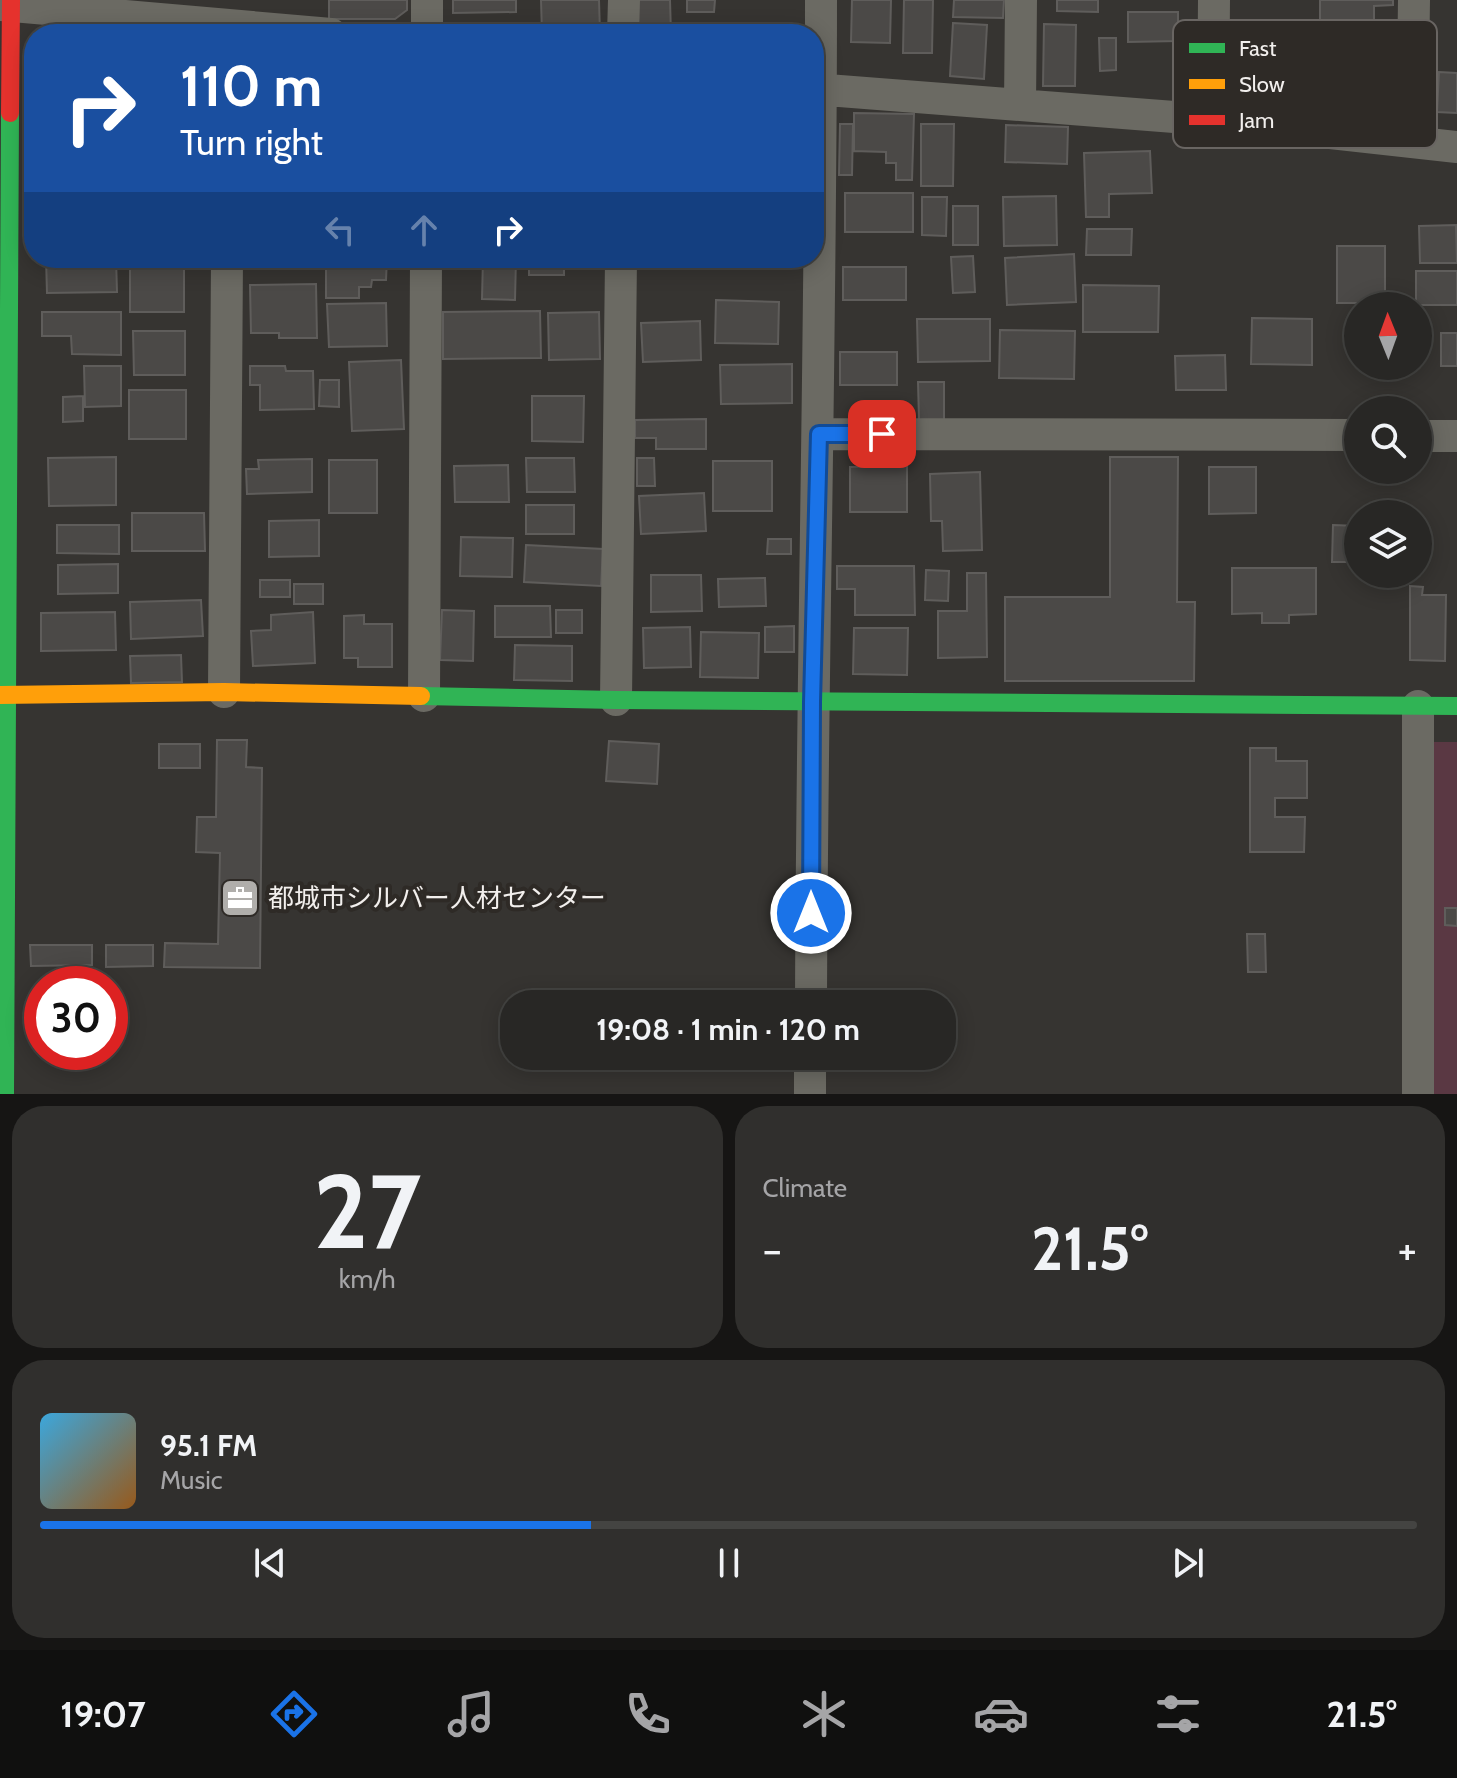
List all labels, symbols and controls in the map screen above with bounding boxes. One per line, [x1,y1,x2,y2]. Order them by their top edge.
legend [1173,20,1437,148]
text: Fast [1239,35,1277,62]
text: 110 m [180,52,322,120]
icon: right [48,56,152,160]
text: Slow [1239,71,1285,98]
text: Jam [1238,107,1274,134]
text: Turn right [180,120,323,164]
icon: left [318,208,362,252]
icon: ahead [402,208,446,252]
icon: right [486,208,530,252]
north arrow [1344,292,1432,380]
map controls [1344,292,1432,588]
button: search [1344,396,1432,484]
pin [848,400,916,468]
icon: arrive [860,412,904,456]
button: layers [1344,500,1432,588]
position arrow [769,871,853,955]
office icon: 都城市シルバー人材センター [219,877,261,919]
place label: 都城市シルバー人材センター [268,882,606,914]
speed limit sign: 30 [24,966,128,1070]
text: 19:08 · 1 min · 120 m [596,1011,860,1048]
text: 27 [313,1148,421,1274]
text: Climate [763,1172,847,1204]
text: 21.5° [1031,1212,1148,1285]
text: − [763,1223,782,1276]
text: + [1398,1223,1417,1276]
text: km/h [339,1263,396,1295]
text: 95.1 FM [160,1427,257,1464]
text: Music [160,1464,223,1496]
icon: previous [248,1541,292,1585]
icon: pause [707,1541,751,1585]
icon: next [1166,1541,1210,1585]
icon: directions [266,1686,322,1742]
icon: music [443,1686,499,1742]
icon: phone [620,1686,676,1742]
icon: climate [796,1686,852,1742]
icon: car [973,1686,1029,1742]
icon: filters [1150,1686,1206,1742]
text: 19:07 [60,1692,146,1736]
text: 21.5° [1327,1692,1397,1736]

